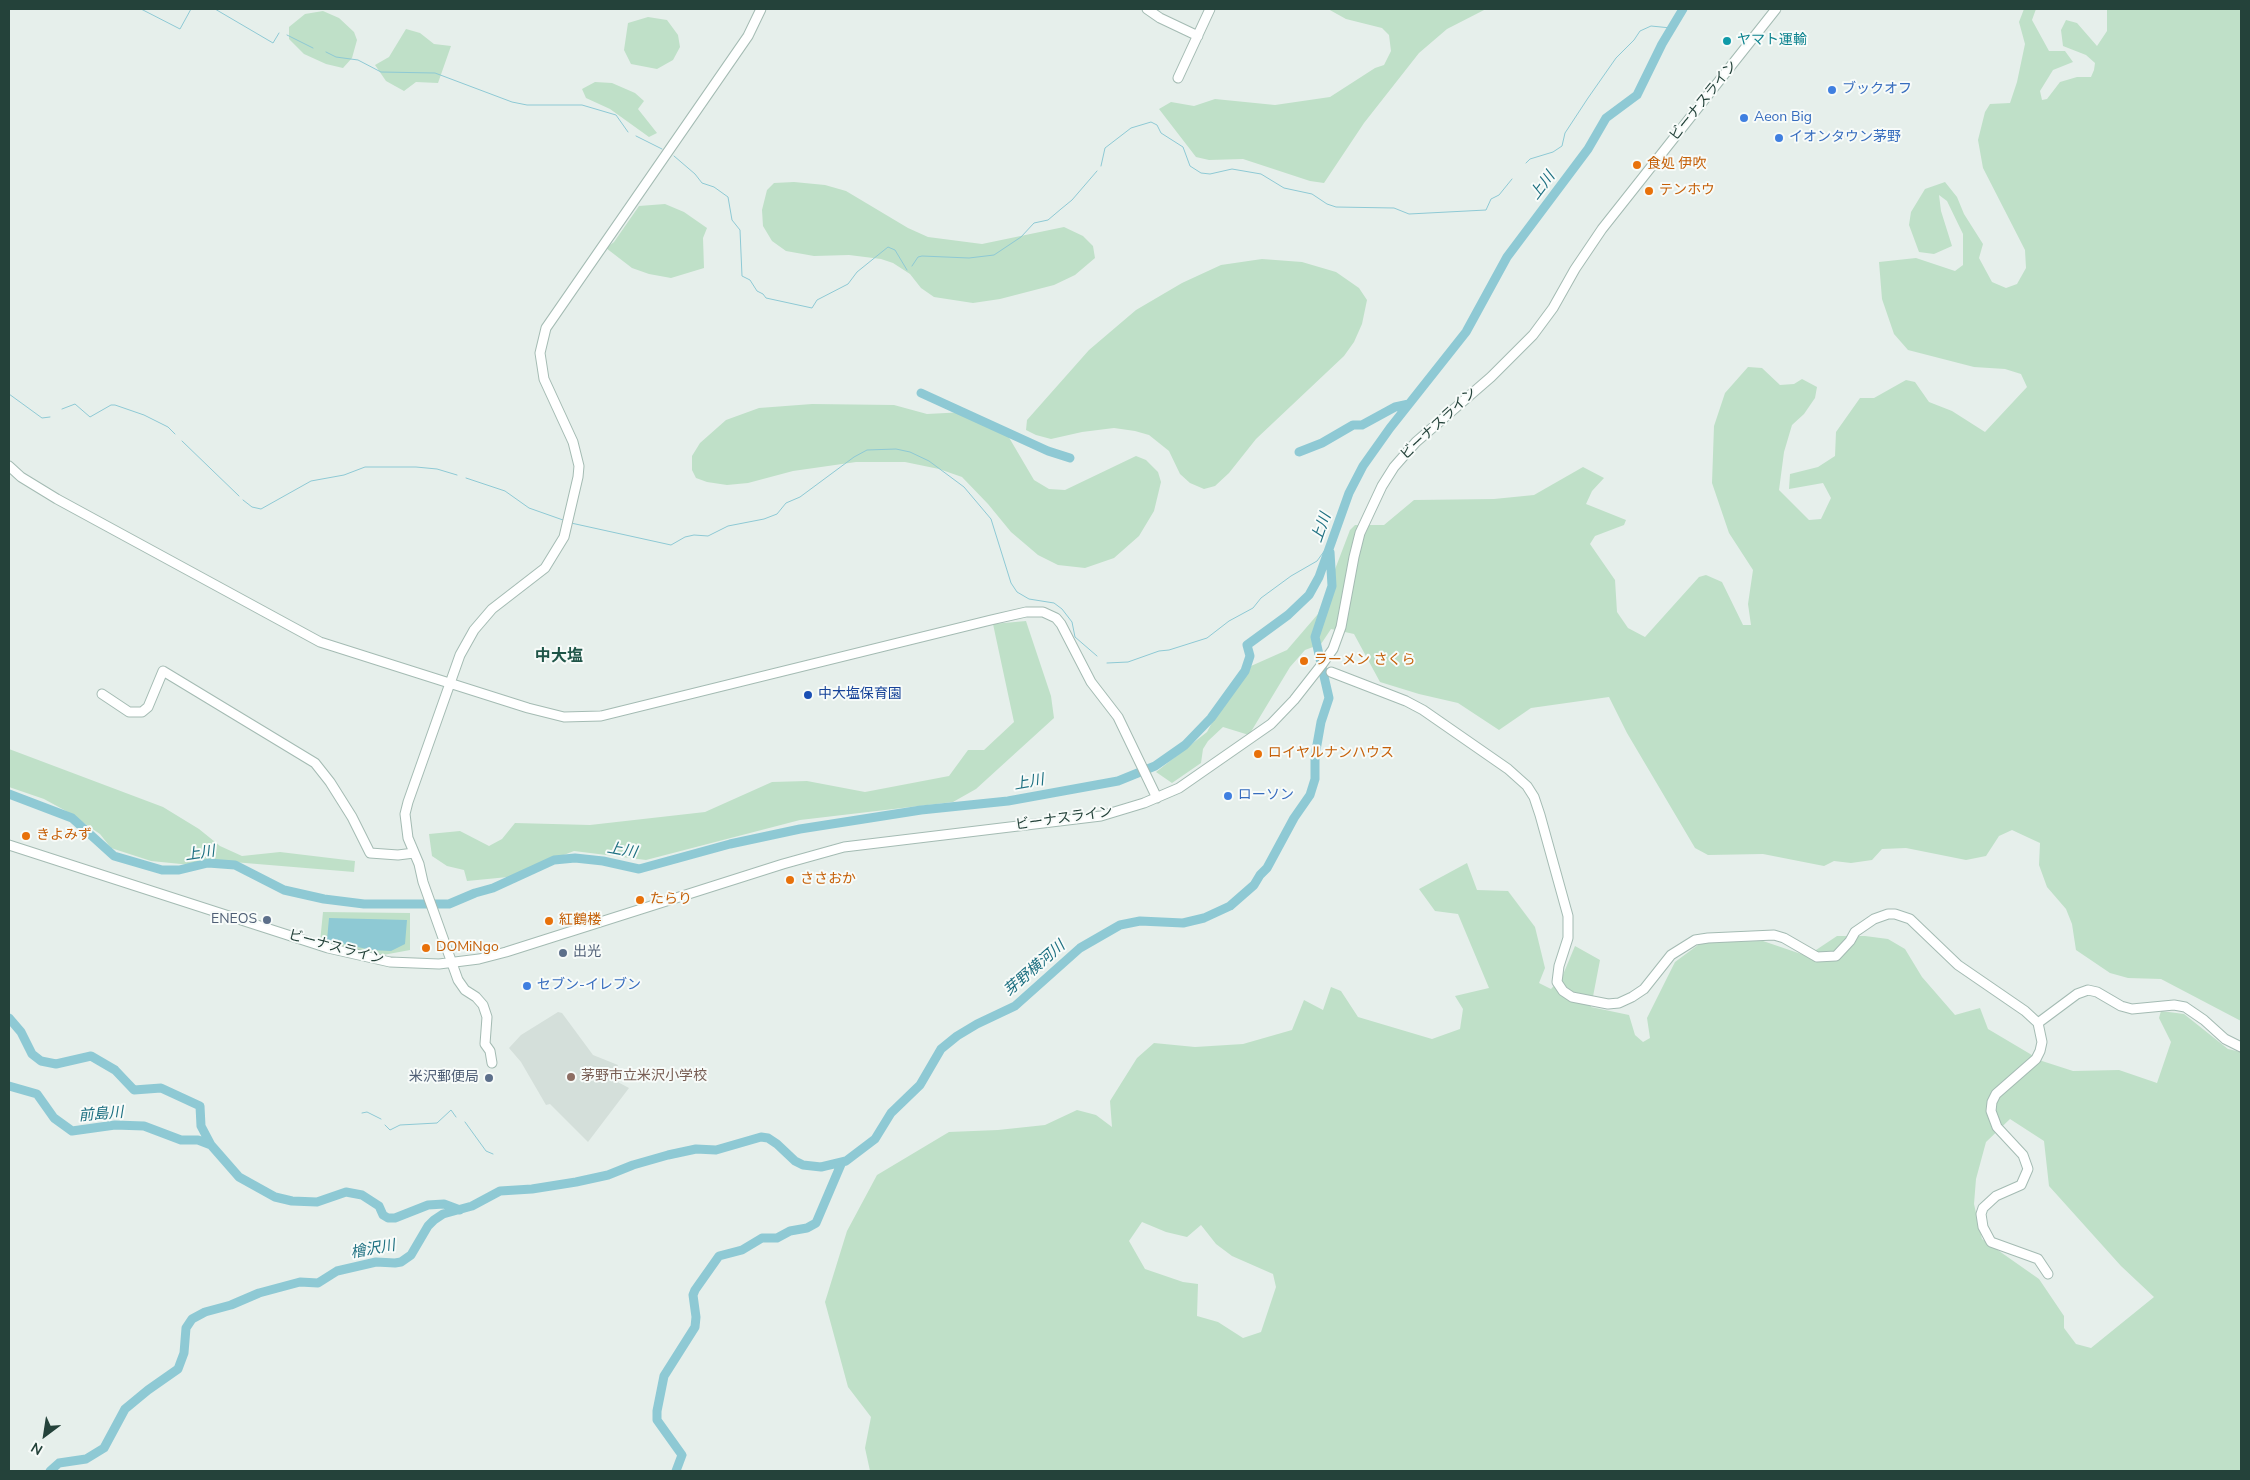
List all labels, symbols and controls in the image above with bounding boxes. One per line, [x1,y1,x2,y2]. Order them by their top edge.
place label: ヤマト運輸 [1737,33,1807,49]
marker: ヤマト運輸 [1721,35,1733,47]
street label: ビーナスライン [1667,58,1741,144]
place label: ブックオフ [1842,82,1912,98]
marker: ブックオフ [1826,84,1838,96]
place label: Aeon Big [1754,110,1812,126]
marker: Aeon Big [1738,112,1750,124]
place label: イオンタウン茅野 [1789,130,1901,146]
marker: イオンタウン茅野 [1773,132,1785,144]
place label: 食処 伊吹 [1647,157,1707,173]
marker: 食処 伊吹 [1631,159,1643,171]
water label: 上川 [1527,169,1559,203]
place label: テンホウ [1659,183,1715,199]
marker: テンホウ [1643,185,1655,197]
street label: ビーナスライン [1397,384,1481,464]
water label: 上川 [1309,511,1335,545]
district label: 中大塩 [535,647,583,667]
place label: ラーメン さくら [1314,653,1416,669]
marker: ラーメン さくら [1298,655,1310,667]
place label: 中大塩保育園 [818,687,902,703]
marker: 中大塩保育園 [802,689,814,701]
place label: ロイヤルナンハウス [1268,746,1394,762]
marker: ロイヤルナンハウス [1252,748,1264,760]
water label: 上川 [1013,772,1045,794]
place label: ローソン [1238,788,1294,804]
marker: ローソン [1222,790,1234,802]
street label: ビーナスライン [1014,804,1114,834]
place label: きよみず [36,828,92,844]
marker: きよみず [20,830,32,842]
water label: 上川 [606,840,638,862]
water label: 上川 [184,843,216,865]
place label: ささおか [800,872,856,888]
marker: ささおか [784,874,796,886]
place label: たらり [650,892,692,908]
marker: たらり [634,894,646,906]
place label: ENEOS [211,912,257,928]
place label: 紅鶴楼 [559,913,601,929]
marker: ENEOS [261,914,273,926]
marker: 紅鶴楼 [543,915,555,927]
street label: ビーナスライン [286,927,386,969]
water label: 芽野横河川 [1001,938,1069,1000]
place label: DOMiNgo [436,940,499,956]
marker: DOMiNgo [420,942,432,954]
place label: 出光 [573,945,601,961]
marker: 出光 [557,947,569,959]
place label: セブン-イレブン [537,978,641,994]
marker: セブン-イレブン [521,980,533,992]
place label: 茅野市立米沢小学校 [581,1069,707,1085]
place label: 米沢郵便局 [409,1070,479,1086]
marker: 茅野市立米沢小学校 [565,1071,577,1083]
marker: 米沢郵便局 [483,1072,495,1084]
water label: 前島川 [78,1104,124,1126]
water label: 檜沢川 [349,1237,397,1263]
north arrow [20,1410,70,1460]
text: N [28,1437,46,1459]

